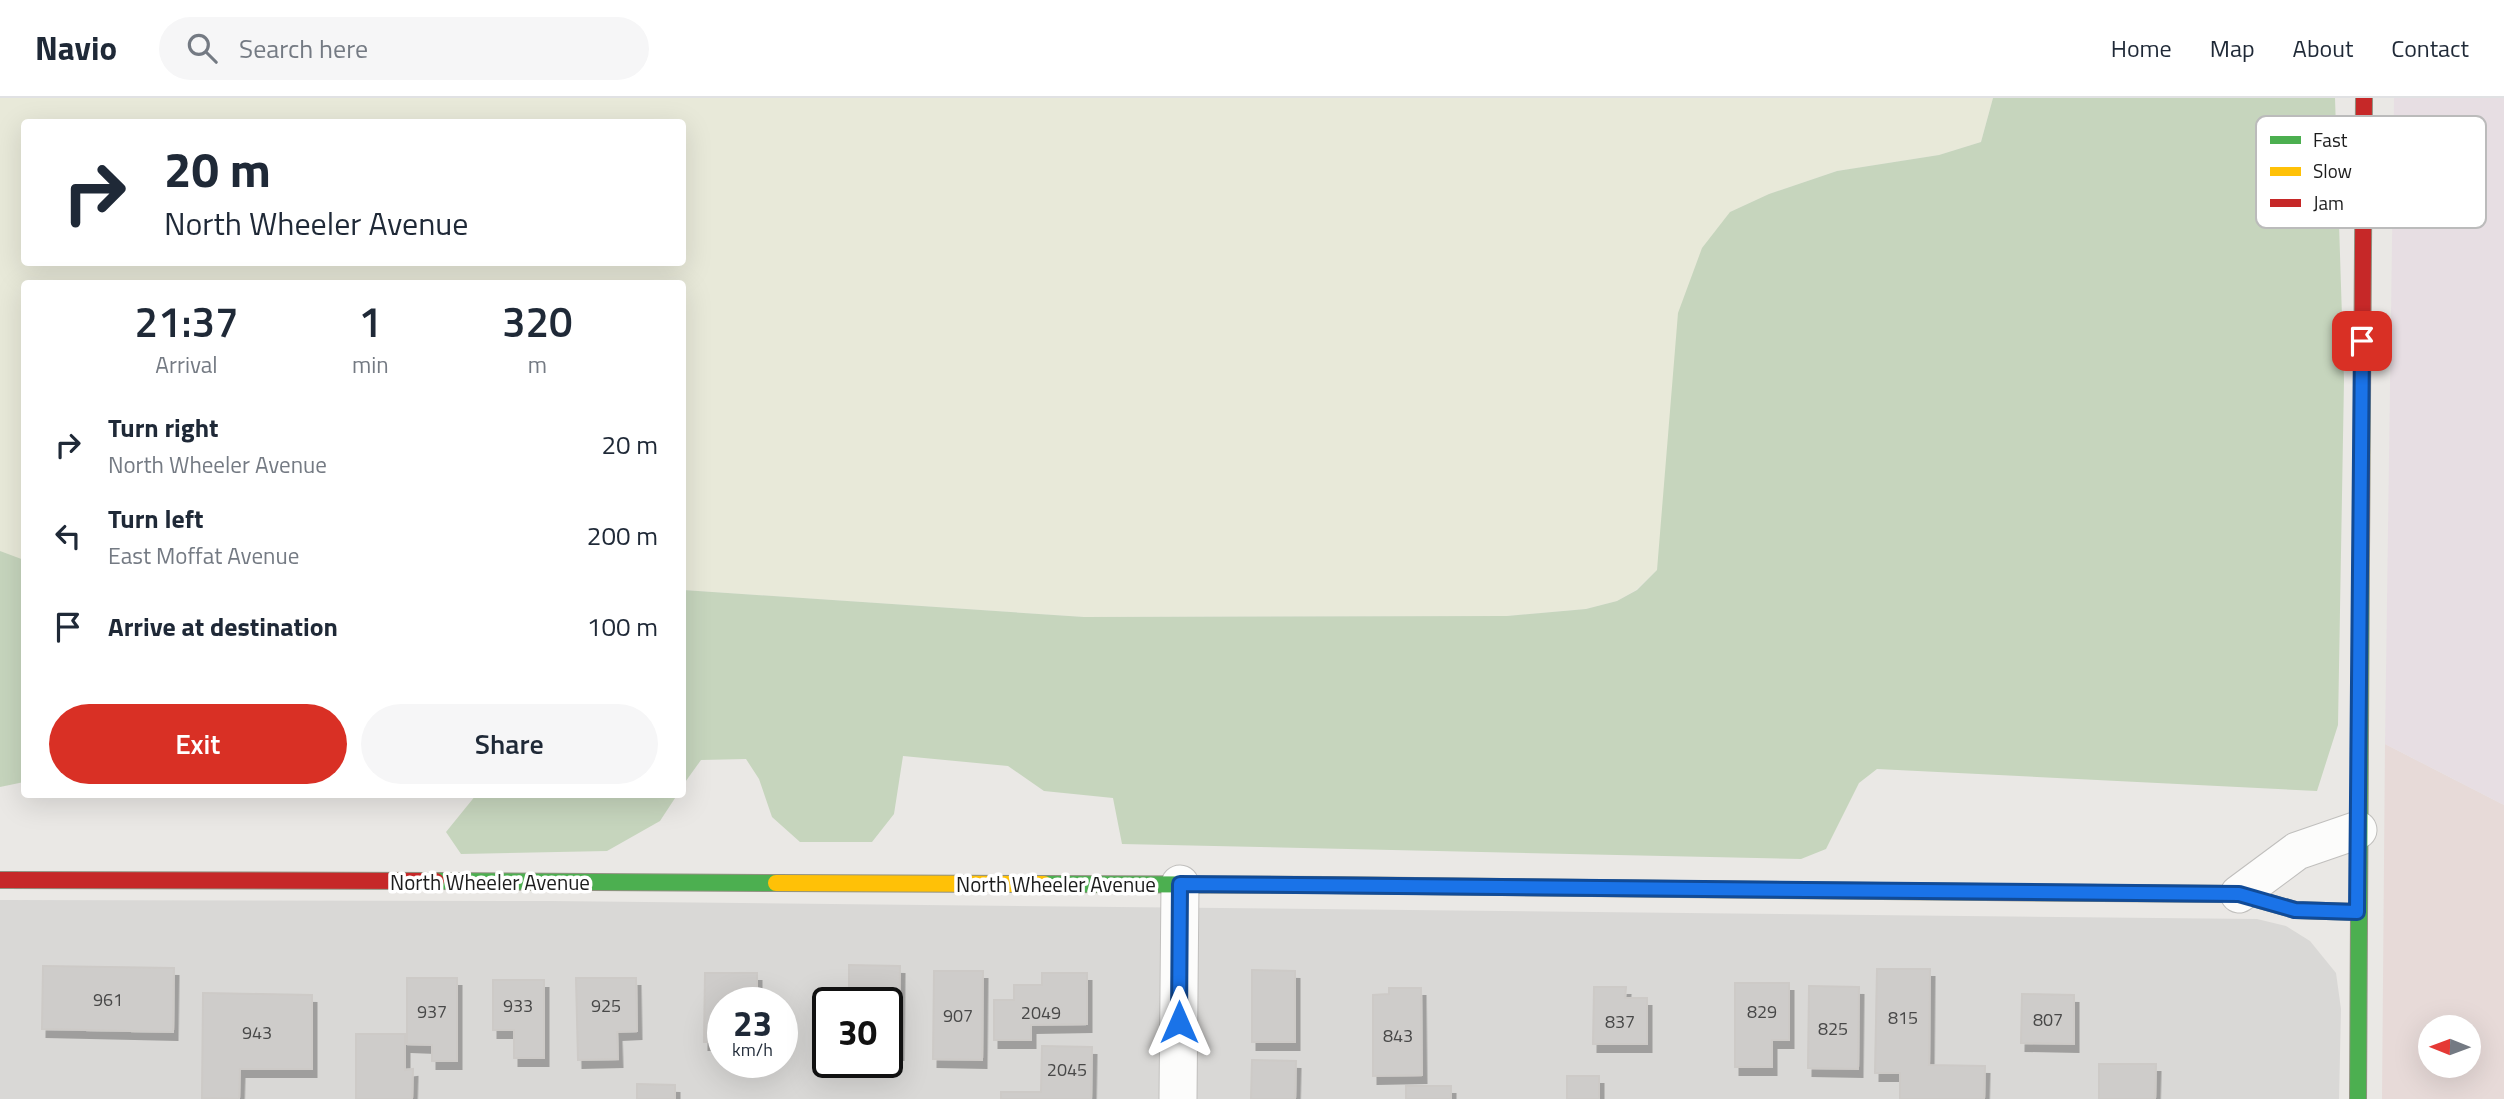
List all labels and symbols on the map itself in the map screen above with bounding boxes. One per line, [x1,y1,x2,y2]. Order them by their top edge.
legend [2256,116,2486,228]
text: Fast [2313,125,2348,154]
text: Slow [2313,156,2352,185]
text: Jam [2313,188,2344,217]
pin [2332,311,2392,371]
street label: North Wheeler Avenue [390,866,590,898]
street label: North Wheeler Avenue [956,868,1156,900]
position arrow [1142,985,1216,1059]
house number: 961 [93,986,123,1013]
speed limit sign: 30 [812,987,903,1078]
house number: 933 [503,992,533,1019]
house number: 925 [591,992,621,1019]
house number: 937 [417,998,447,1025]
house number: 829 [1747,998,1777,1025]
house number: 2049 [1021,999,1061,1026]
house number: 907 [943,1002,973,1029]
house number: 815 [1888,1004,1918,1031]
house number: 807 [2033,1006,2063,1033]
house number: 837 [1605,1008,1635,1035]
house number: 825 [1818,1015,1848,1042]
north arrow [2418,1015,2482,1078]
house number: 943 [242,1019,272,1046]
house number: 843 [1383,1022,1413,1049]
house number: 2045 [1047,1056,1087,1083]

